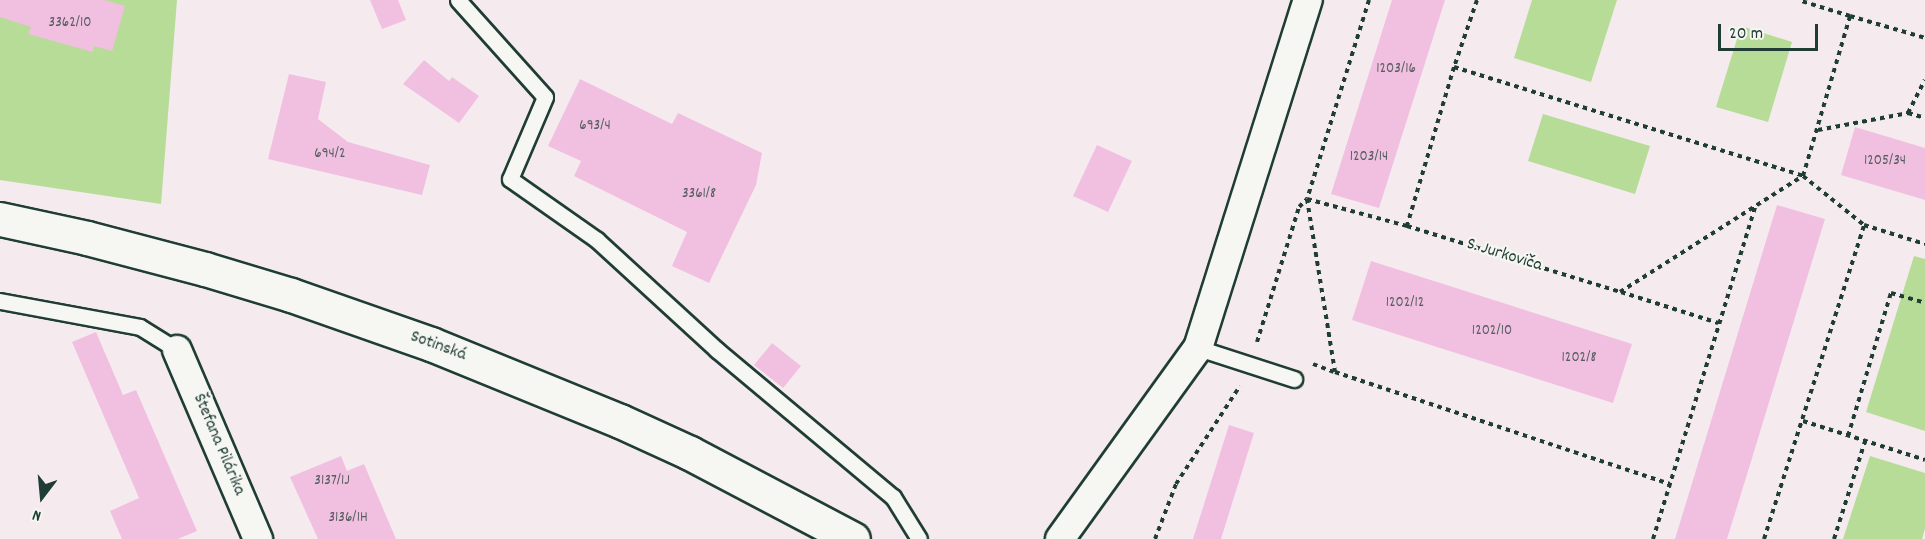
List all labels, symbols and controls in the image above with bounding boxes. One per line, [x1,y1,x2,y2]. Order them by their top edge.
scale bar [1721,12,1822,50]
house number: 3362/10 [49,15,91,33]
text: 20 m [1729,22,1763,47]
house number: 1203/16 [1376,61,1416,79]
house number: 693/4 [579,118,611,136]
house number: 694/2 [314,146,346,164]
house number: 1203/14 [1350,149,1388,167]
house number: 1205/34 [1864,153,1906,171]
house number: 3361/8 [682,186,716,204]
street label: S. Jurkoviča [1464,234,1544,278]
house number: 1202/12 [1386,295,1424,313]
house number: 1202/10 [1472,323,1512,341]
street label: Sotinská [407,327,469,367]
house number: 1202/8 [1562,350,1596,368]
street label: Štefana Pilárika [187,391,249,499]
north arrow [12,467,72,527]
house number: 3137/1J [314,473,350,491]
text: N [30,503,44,527]
house number: 3136/1H [328,510,368,528]

